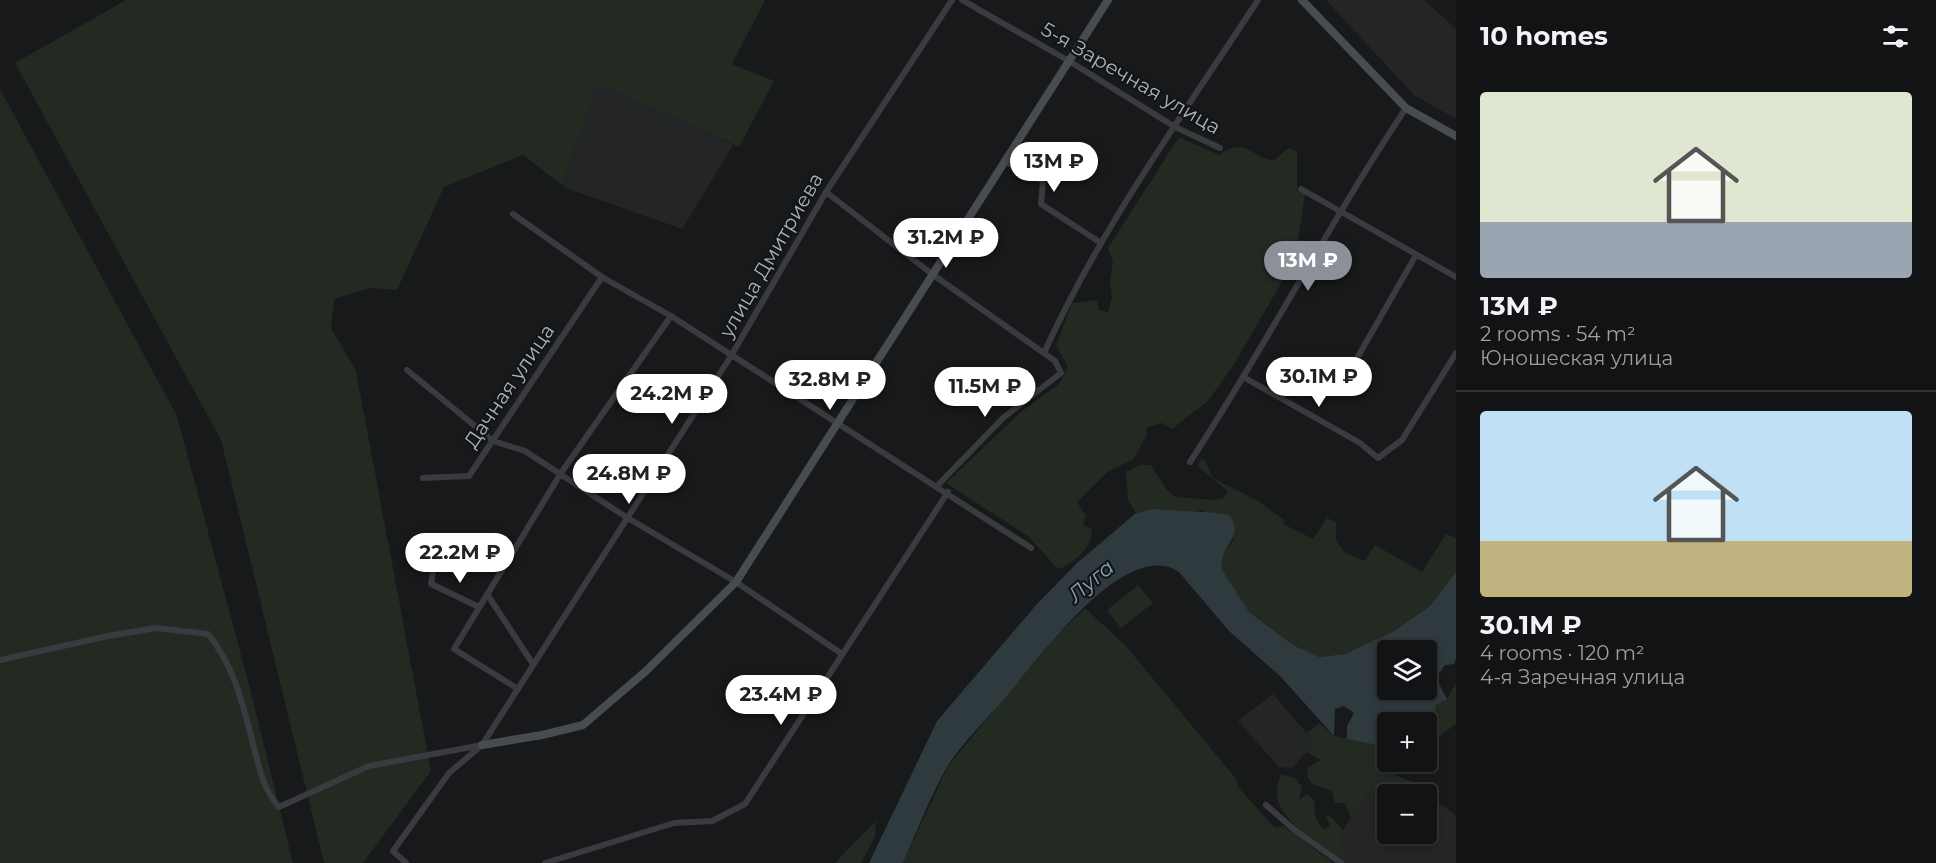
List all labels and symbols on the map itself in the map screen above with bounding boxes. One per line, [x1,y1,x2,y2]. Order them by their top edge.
street label: 5-я Заречная улица [1037,17,1225,139]
pin: 13M ₽ [1012,142,1096,193]
street label: улица Дмитриева [714,168,828,343]
pin: 31.2M ₽ [891,218,1001,269]
pin: 13M ₽ [1266,241,1350,292]
street label: Дачная улица [459,319,559,453]
pin: 30.1M ₽ [1264,357,1374,408]
pin: 32.8M ₽ [775,360,885,411]
pin: 11.5M ₽ [930,367,1040,418]
pin: 24.2M ₽ [617,374,727,425]
pin: 24.8M ₽ [574,454,684,505]
pin: 22.2M ₽ [405,533,515,584]
water label: Луга [1062,554,1119,608]
pin: 23.4M ₽ [726,675,836,726]

